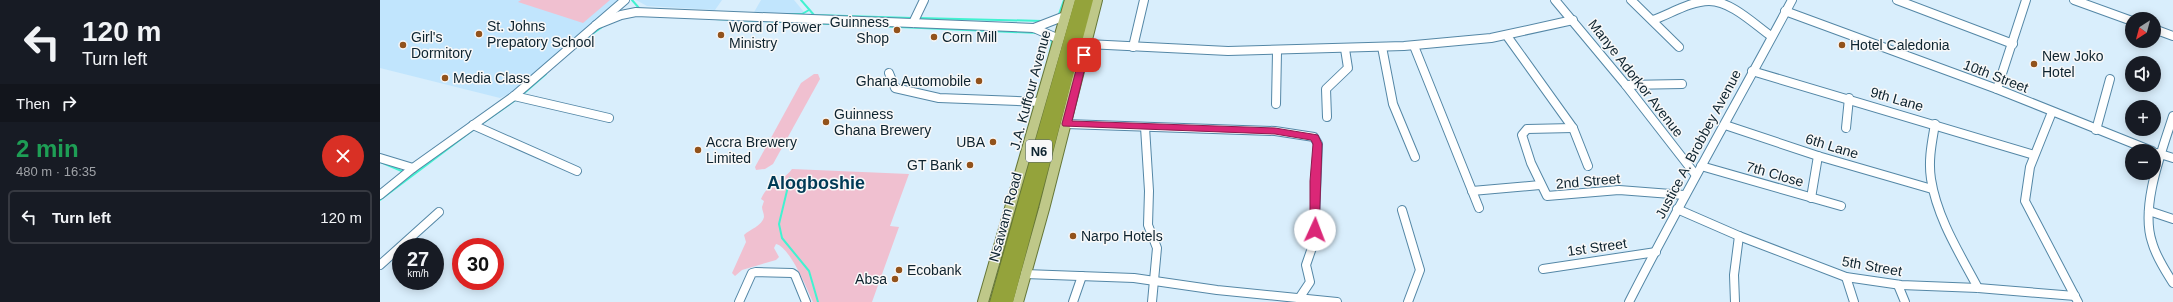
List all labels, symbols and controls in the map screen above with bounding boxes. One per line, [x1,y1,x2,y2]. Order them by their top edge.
north arrow [2125,12,2161,48]
map controls [2125,12,2161,180]
place label: Guinness Shop [830,14,889,46]
icon: left [16,16,68,68]
text: 120 m [82,16,161,47]
street label: Manye Adorkor Avenue [1585,16,1687,140]
place label: St. Johns Prepatory School [487,18,594,50]
place label: Word of Power Ministry [729,19,822,51]
marker: Guinness Shop [892,25,902,35]
street label: J.A. Kuffour Avenue [1006,28,1054,152]
place label: Girl's Dormitory [411,29,472,61]
marker: St. Johns Prepatory School [474,29,484,39]
place label: Corn Mill [942,29,997,45]
marker: Word of Power Ministry [716,30,726,40]
marker: Corn Mill [929,32,939,42]
place label: Hotel Caledonia [1850,37,1950,53]
pin [1067,38,1101,72]
marker: Girl's Dormitory [398,40,408,50]
marker: Hotel Caledonia [1837,40,1847,50]
icon: arrive [1073,44,1095,66]
place label: New Joko Hotel [2042,48,2104,80]
text: Turn left [82,49,147,69]
street label: 10th Street [1961,56,2031,96]
button: sound [2125,56,2161,92]
marker: New Joko Hotel [2029,59,2039,69]
street label: Justice A. Brobbey Avenue [1652,67,1744,221]
place label: Media Class [453,70,530,86]
marker: Media Class [440,73,450,83]
place label: Ghana Automobile [856,73,971,89]
marker: Ghana Automobile [974,76,984,86]
street label: 9th Lane [1869,84,1926,114]
icon: right [58,92,80,114]
text: Then [16,95,50,112]
button: + [2125,100,2161,136]
place label: Guinness Ghana Brewery [834,106,931,138]
marker: Guinness Ghana Brewery [821,117,831,127]
street label: 6th Lane [1804,130,1861,162]
place label: Accra Brewery Limited [706,134,797,166]
place label: UBA [956,134,986,150]
text: 2 min [16,135,79,162]
button: close [322,135,364,177]
marker: UBA [988,137,998,147]
road number: N6 [1026,140,1052,162]
button: − [2125,144,2161,180]
marker: Accra Brewery Limited [693,145,703,155]
place label: GT Bank [907,157,963,173]
street label: 7th Close [1744,158,1806,190]
marker: GT Bank [965,160,975,170]
text: 480 m · 16:35 [16,164,96,179]
street label: 2nd Street [1555,170,1621,192]
street label: Nsawam Road [985,171,1025,263]
district label: Alogboshie [767,173,865,193]
icon: left [18,206,40,228]
text: Turn left [52,209,111,226]
text: 120 m [320,209,362,226]
position arrow [1294,209,1336,251]
place label: Narpo Hotels [1081,228,1163,244]
marker: Narpo Hotels [1068,231,1078,241]
street label: 1st Street [1566,235,1628,259]
speed limit sign: 30 [452,238,504,290]
text: 27 [407,248,429,270]
street label: 5th Street [1841,253,1903,279]
place label: Ecobank [907,262,962,278]
marker: Ecobank [894,265,904,275]
text: km/h [407,268,429,279]
place label: Absa [855,271,887,287]
marker: Absa [890,274,900,284]

